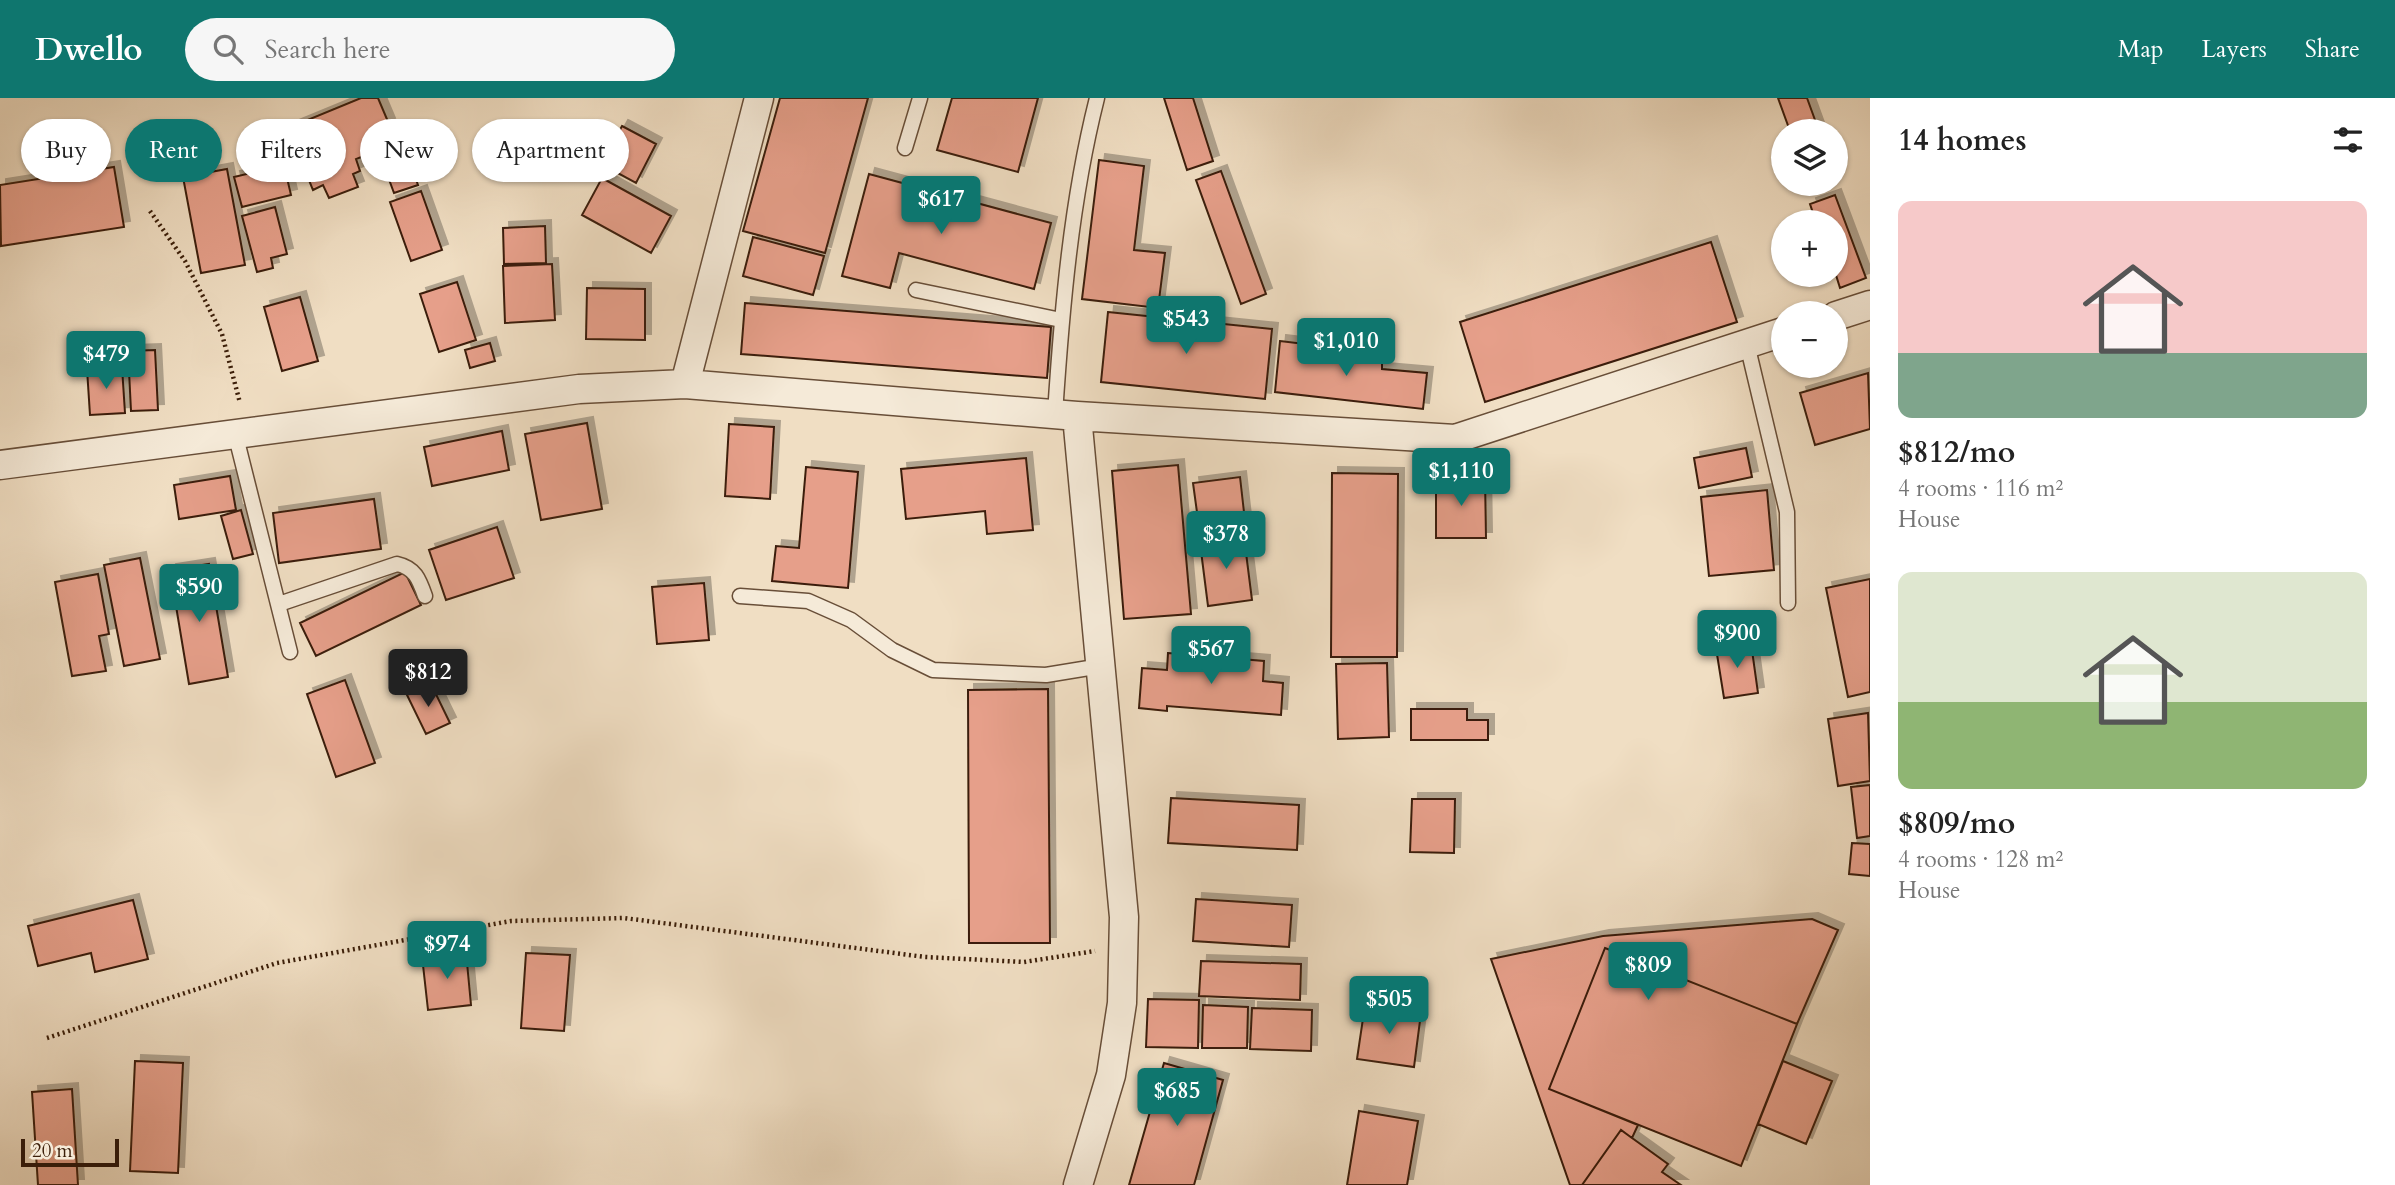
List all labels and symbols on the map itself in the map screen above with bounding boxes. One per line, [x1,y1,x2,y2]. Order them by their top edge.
pin: $617 [900,176,982,236]
pin: $543 [1145,296,1227,356]
pin: $1,010 [1289,318,1403,378]
pin: $479 [65,331,147,391]
pin: $1,110 [1404,448,1518,508]
pin: $378 [1185,512,1267,571]
pin: $590 [158,564,240,624]
pin: $900 [1696,610,1778,670]
pin: $567 [1170,626,1252,686]
pin: $812 [387,650,469,709]
pin: $974 [406,922,488,981]
pin: $809 [1607,942,1689,1002]
pin: $505 [1348,976,1430,1036]
pin: $685 [1136,1068,1218,1128]
scale bar [21,1136,119,1168]

